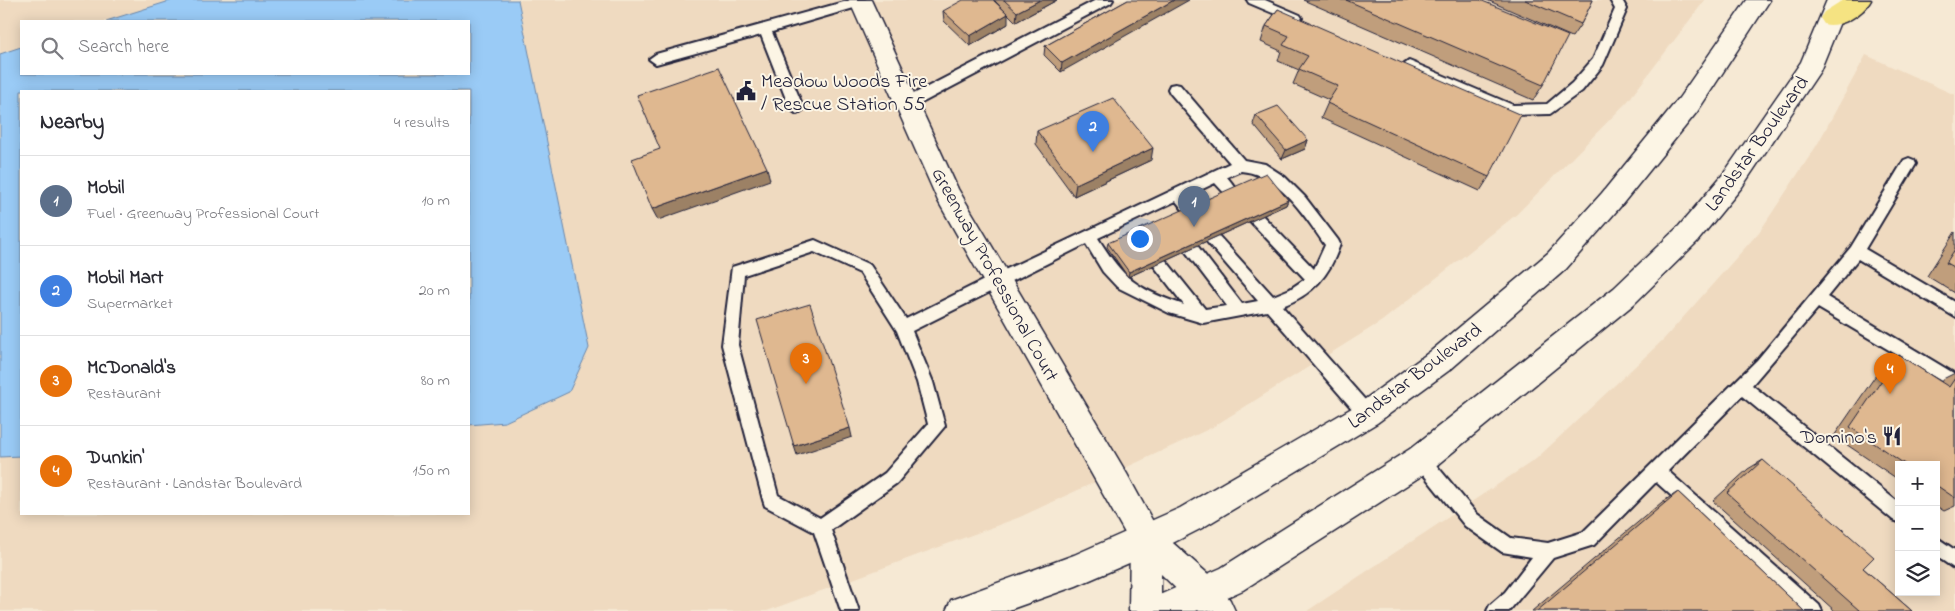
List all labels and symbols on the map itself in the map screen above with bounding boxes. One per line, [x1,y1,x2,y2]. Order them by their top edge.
place label: Meadow Woods Fire / Rescue Station 55 [761,68,927,120]
street label: Landstar Boulevard [1699,71,1817,218]
public building icon: Meadow Woods Fire / Rescue Station 55 [735,80,757,102]
pin: 2 [1077,111,1109,152]
street label: Greenway Professional Court [923,163,1065,388]
pin: 1 [1178,186,1210,227]
your location [1127,226,1153,252]
street label: Landstar Boulevard [1342,317,1489,437]
pin: 3 [790,343,822,384]
pin: 4 [1874,353,1906,394]
place label: Domino's [1799,424,1877,453]
restaurant icon: Domino's [1881,425,1903,447]

